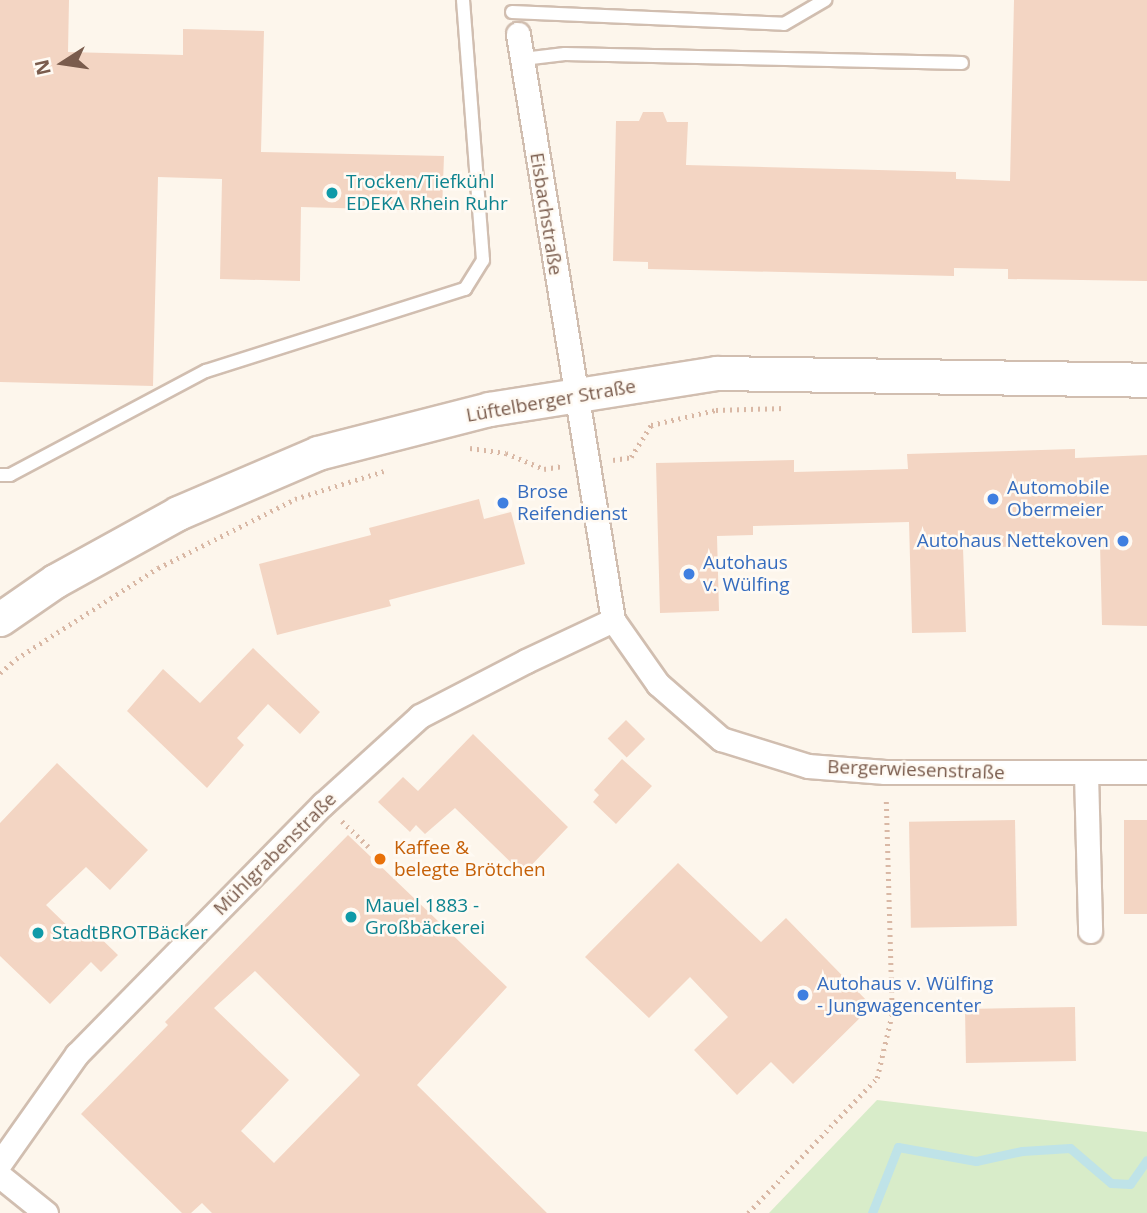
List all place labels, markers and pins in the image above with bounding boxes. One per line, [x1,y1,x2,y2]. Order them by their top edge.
place label: Trocken/Tiefkühl EDEKA Rhein Ruhr [346,171,508,215]
marker: Trocken/Tiefkühl EDEKA Rhein Ruhr [324,185,340,201]
place label: Automobile Obermeier [1007,477,1110,521]
place label: Brose Reifendienst [517,481,627,525]
marker: Automobile Obermeier [985,491,1001,507]
marker: Brose Reifendienst [495,495,511,511]
place label: Autohaus Nettekoven [917,530,1109,552]
marker: Autohaus Nettekoven [1115,533,1131,549]
place label: Autohaus v. Wülfing [703,552,790,596]
marker: Autohaus v. Wülfing [681,566,697,582]
place label: Kaffee & belegte Brötchen [394,837,546,881]
marker: Kaffee & belegte Brötchen [372,851,388,867]
place label: Mauel 1883 - Großbäckerei [365,895,485,939]
marker: Mauel 1883 - Großbäckerei [343,909,359,925]
place label: StadtBROTBäcker [52,922,208,944]
marker: StadtBROTBäcker [30,925,46,941]
place label: Autohaus v. Wülfing - Jungwagencenter [817,973,993,1017]
marker: Autohaus v. Wülfing - Jungwagencenter [795,987,811,1003]

